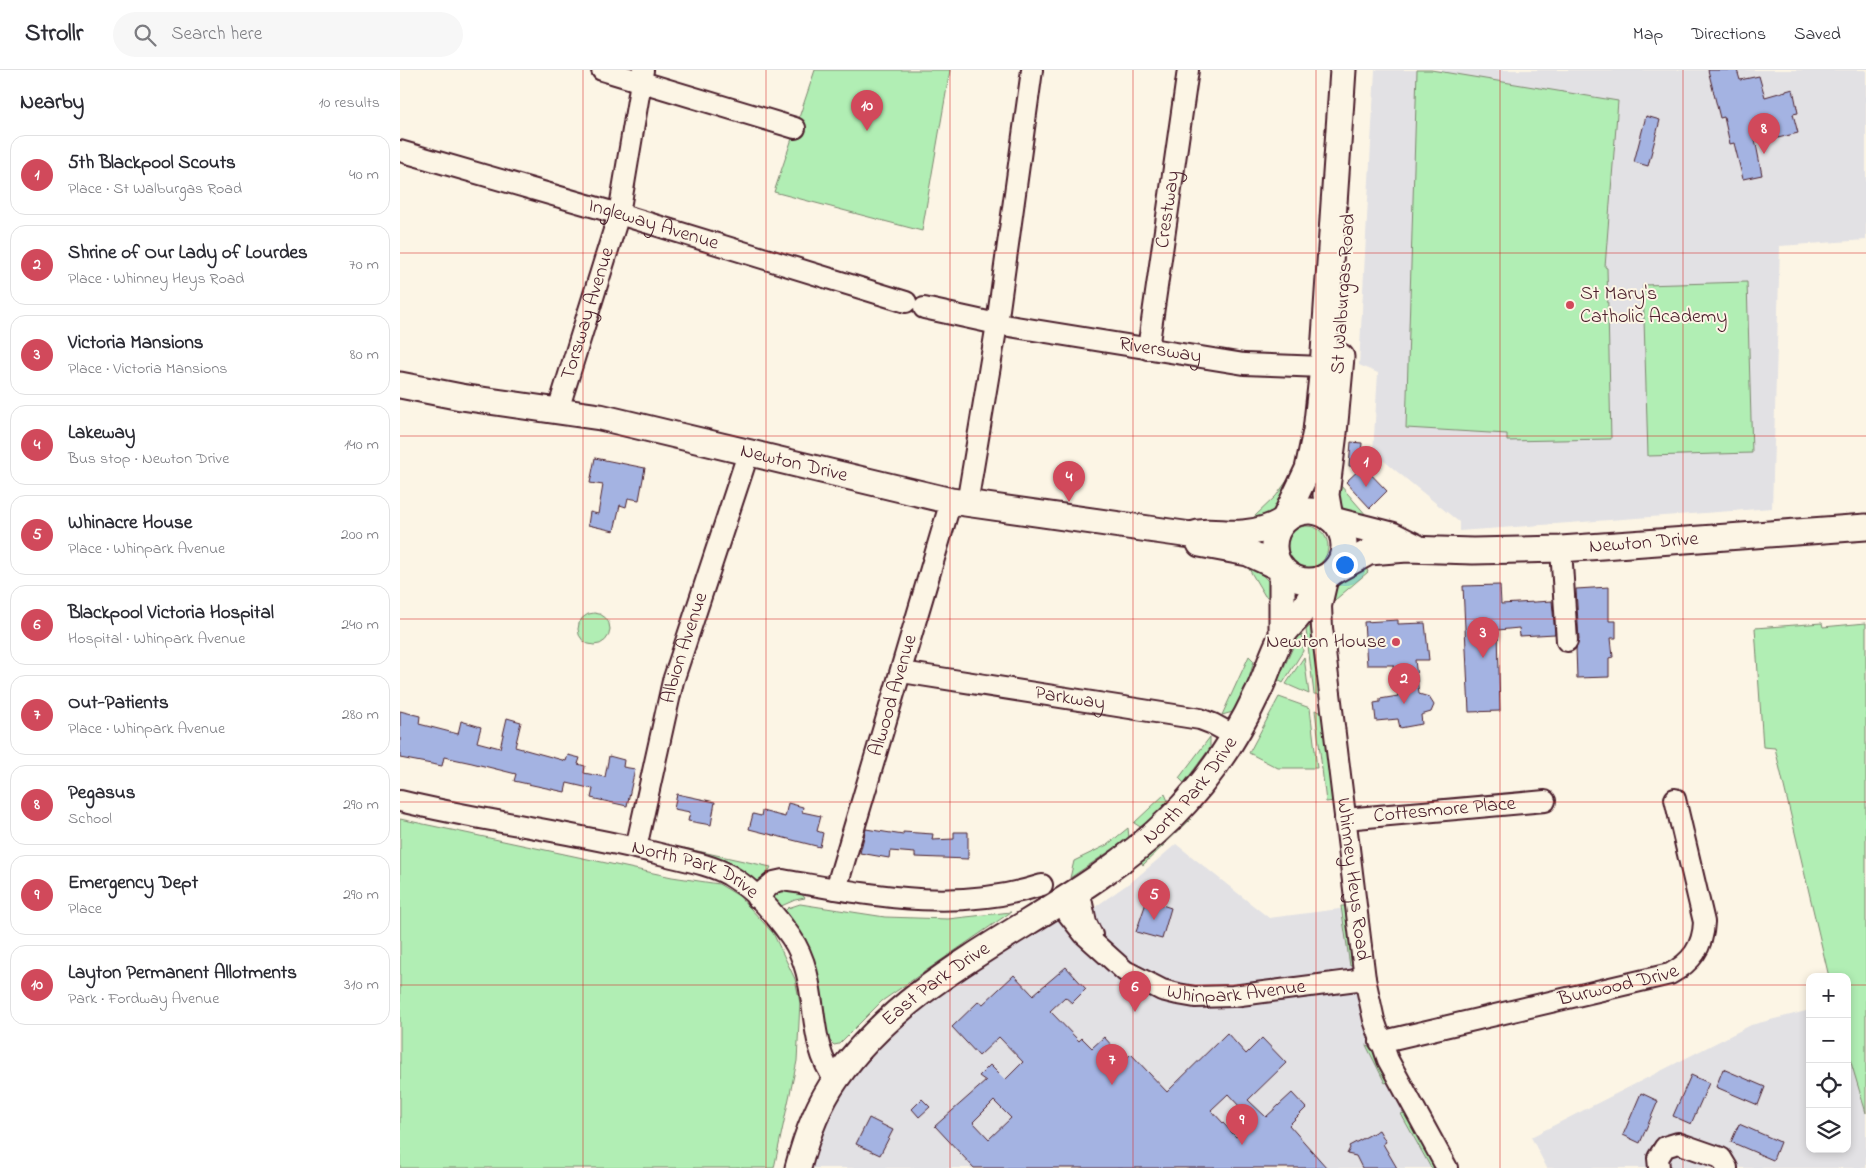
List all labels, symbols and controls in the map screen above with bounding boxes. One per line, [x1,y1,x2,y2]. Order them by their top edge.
search box [113,12,463,57]
text: Strollr [25,17,83,52]
icon: search [131,21,159,49]
text: Search here [171,21,262,48]
text: Map [1633,22,1663,48]
text: Directions [1691,22,1766,48]
text: Saved [1794,22,1841,48]
text: Nearby [20,88,84,118]
pin: 10 [851,90,883,131]
text: 10 results [318,91,380,115]
pin: 8 [1748,113,1780,154]
text: 5th Blackpool Scouts [68,150,236,177]
text: 1 [34,163,40,187]
text: 40 m [349,163,379,187]
street label: Crestway [1148,169,1188,250]
text: Place · St Walburgas Road [68,177,242,201]
street label: Ingleway Avenue [585,191,722,258]
street label: St Walburgas Road [1324,213,1365,375]
text: Shrine of Our Lady of Lourdes [68,240,308,267]
street label: Torsway Avenue [554,244,622,383]
text: 2 [33,253,41,277]
text: 70 m [349,253,379,277]
text: Place · Whinney Heys Road [68,267,244,291]
place label: St Mary's Catholic Academy [1580,280,1727,332]
marker: St Mary's Catholic Academy [1564,299,1576,311]
street label: Riversway [1117,329,1204,371]
text: Victoria Mansions [68,330,204,357]
text: 3 [34,343,40,367]
text: 80 m [350,343,379,367]
text: Place · Victoria Mansions [68,357,227,381]
text: Lakeway [68,420,135,447]
text: 4 [34,433,40,457]
text: 140 m [344,433,379,457]
street label: Newton Drive [737,437,851,490]
pin: 1 [1350,446,1382,487]
text: Bus stop · Newton Drive [68,447,229,471]
pin: 4 [1053,461,1085,502]
text: Whinacre House [68,510,192,537]
text: 5 [32,523,42,547]
text: 200 m [341,523,379,547]
street label: Newton Drive [1588,525,1699,561]
text: Place · Whinpark Avenue [68,537,225,561]
your location [1332,552,1358,578]
street label: Albion Avenue [654,589,716,706]
text: Blackpool Victoria Hospital [68,600,274,627]
text: 6 [33,613,41,637]
text: 240 m [341,613,379,637]
pin: 3 [1467,617,1499,658]
text: Hospital · Whinpark Avenue [68,627,245,651]
place label: Newton House [1266,628,1386,657]
street label: Alwood Avenue [862,631,925,760]
marker: Newton House [1390,636,1402,648]
pin: 2 [1388,663,1420,704]
street label: Parkway [1032,679,1107,718]
text: Out-Patients [68,690,169,717]
text: 7 [34,703,40,727]
text: 280 m [342,703,379,727]
text: Place · Whinpark Avenue [68,717,225,741]
street label: North Park Drive [1137,731,1245,852]
text: Pegasus [68,780,135,807]
street label: Cottesmore Place [1372,789,1517,831]
text: 8 [34,793,40,817]
text: 290 m [343,793,379,817]
street label: Whinney Heys Road [1328,796,1377,962]
text: School [68,807,112,831]
street label: North Park Drive [629,833,765,906]
text: Emergency Dept [68,870,198,897]
pin: 5 [1138,879,1170,920]
text: 9 [35,883,39,907]
text: 290 m [343,883,379,907]
text: Place [68,897,102,921]
street label: East Park Drive [875,935,996,1034]
street label: Burwood Drive [1554,957,1685,1014]
text: Layton Permanent Allotments [68,960,297,987]
pin: 6 [1119,971,1151,1012]
street label: Whinpark Avenue [1163,972,1307,1012]
text: 10 [31,973,43,997]
text: 310 m [344,973,379,997]
map controls [1806,973,1851,1153]
button: + [1806,973,1851,1018]
text: Park · Fordway Avenue [68,987,219,1011]
button: − [1806,1018,1851,1063]
pin: 7 [1096,1044,1128,1085]
button: locate [1806,1063,1851,1108]
pin: 9 [1226,1104,1258,1145]
button: layers [1806,1108,1851,1153]

